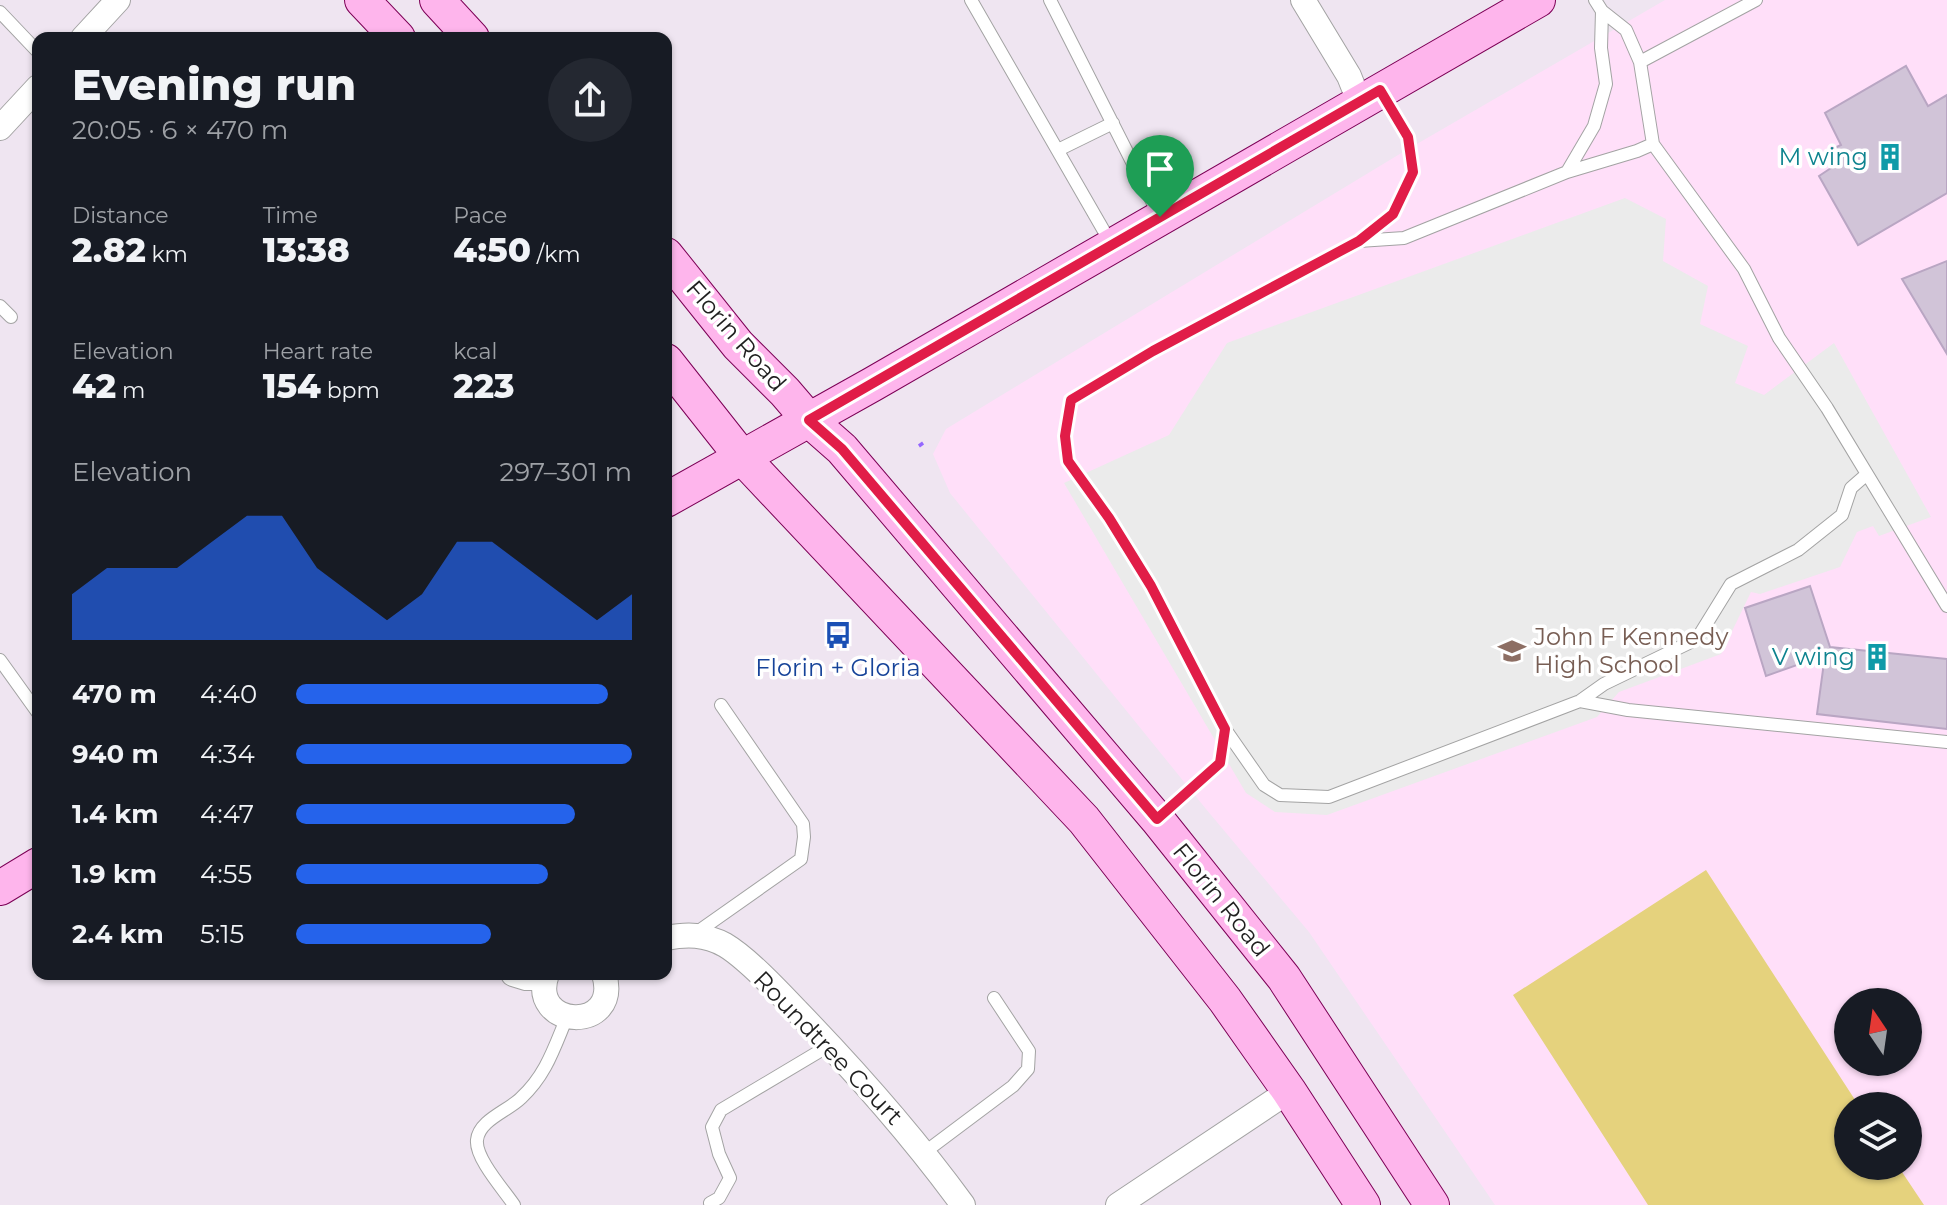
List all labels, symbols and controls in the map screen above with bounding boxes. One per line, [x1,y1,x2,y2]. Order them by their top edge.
text: Evening run [72,57,356,111]
button: share [548,58,632,142]
text: 20:05 · 6 × 470 m [72,114,288,146]
pin [1126,135,1194,217]
place label: M wing [1779,142,1868,171]
building icon: M wing [1875,142,1905,172]
icon: arrive [1138,147,1182,191]
text: Distance [72,202,169,229]
text: Time [263,202,318,229]
text: Pace [453,202,507,229]
text: 2.82 [72,229,146,271]
text: 13:38 [263,229,350,271]
text: 4:50 [453,229,531,271]
text: km [146,241,188,268]
text: /km [531,241,581,268]
street label: Florin Road [680,274,793,397]
text: Elevation [72,338,174,365]
text: Heart rate [263,338,373,365]
text: kcal [453,338,497,365]
text: 42 [72,365,116,407]
text: 154 [263,365,321,407]
text: 223 [453,365,515,407]
text: m [116,377,145,404]
text: bpm [321,377,380,404]
text: Elevation [72,456,192,488]
text: 297–301 m [499,456,632,488]
bus stop icon: Florin + Gloria [823,620,853,650]
place label: John F Kennedy High School [1533,622,1728,679]
school or university icon: John F Kennedy High School [1497,636,1527,666]
place label: V wing [1772,642,1855,671]
building icon: V wing [1862,642,1892,672]
place label: Florin + Gloria [755,653,921,682]
text: 470 m [72,678,157,710]
text: 4:40 [200,678,257,710]
text: 940 m [72,738,159,770]
text: 4:34 [200,738,255,770]
text: 1.4 km [72,798,158,830]
text: 4:47 [200,798,254,830]
street label: Florin Road [1167,837,1276,962]
text: 1.9 km [72,858,157,890]
text: 4:55 [200,858,252,890]
text: 2.4 km [72,918,164,950]
text: 5:15 [200,918,244,950]
street label: Roundtree Court [748,965,909,1131]
north arrow [1834,988,1922,1076]
map controls [1834,988,1922,1180]
button: layers [1834,1092,1922,1180]

